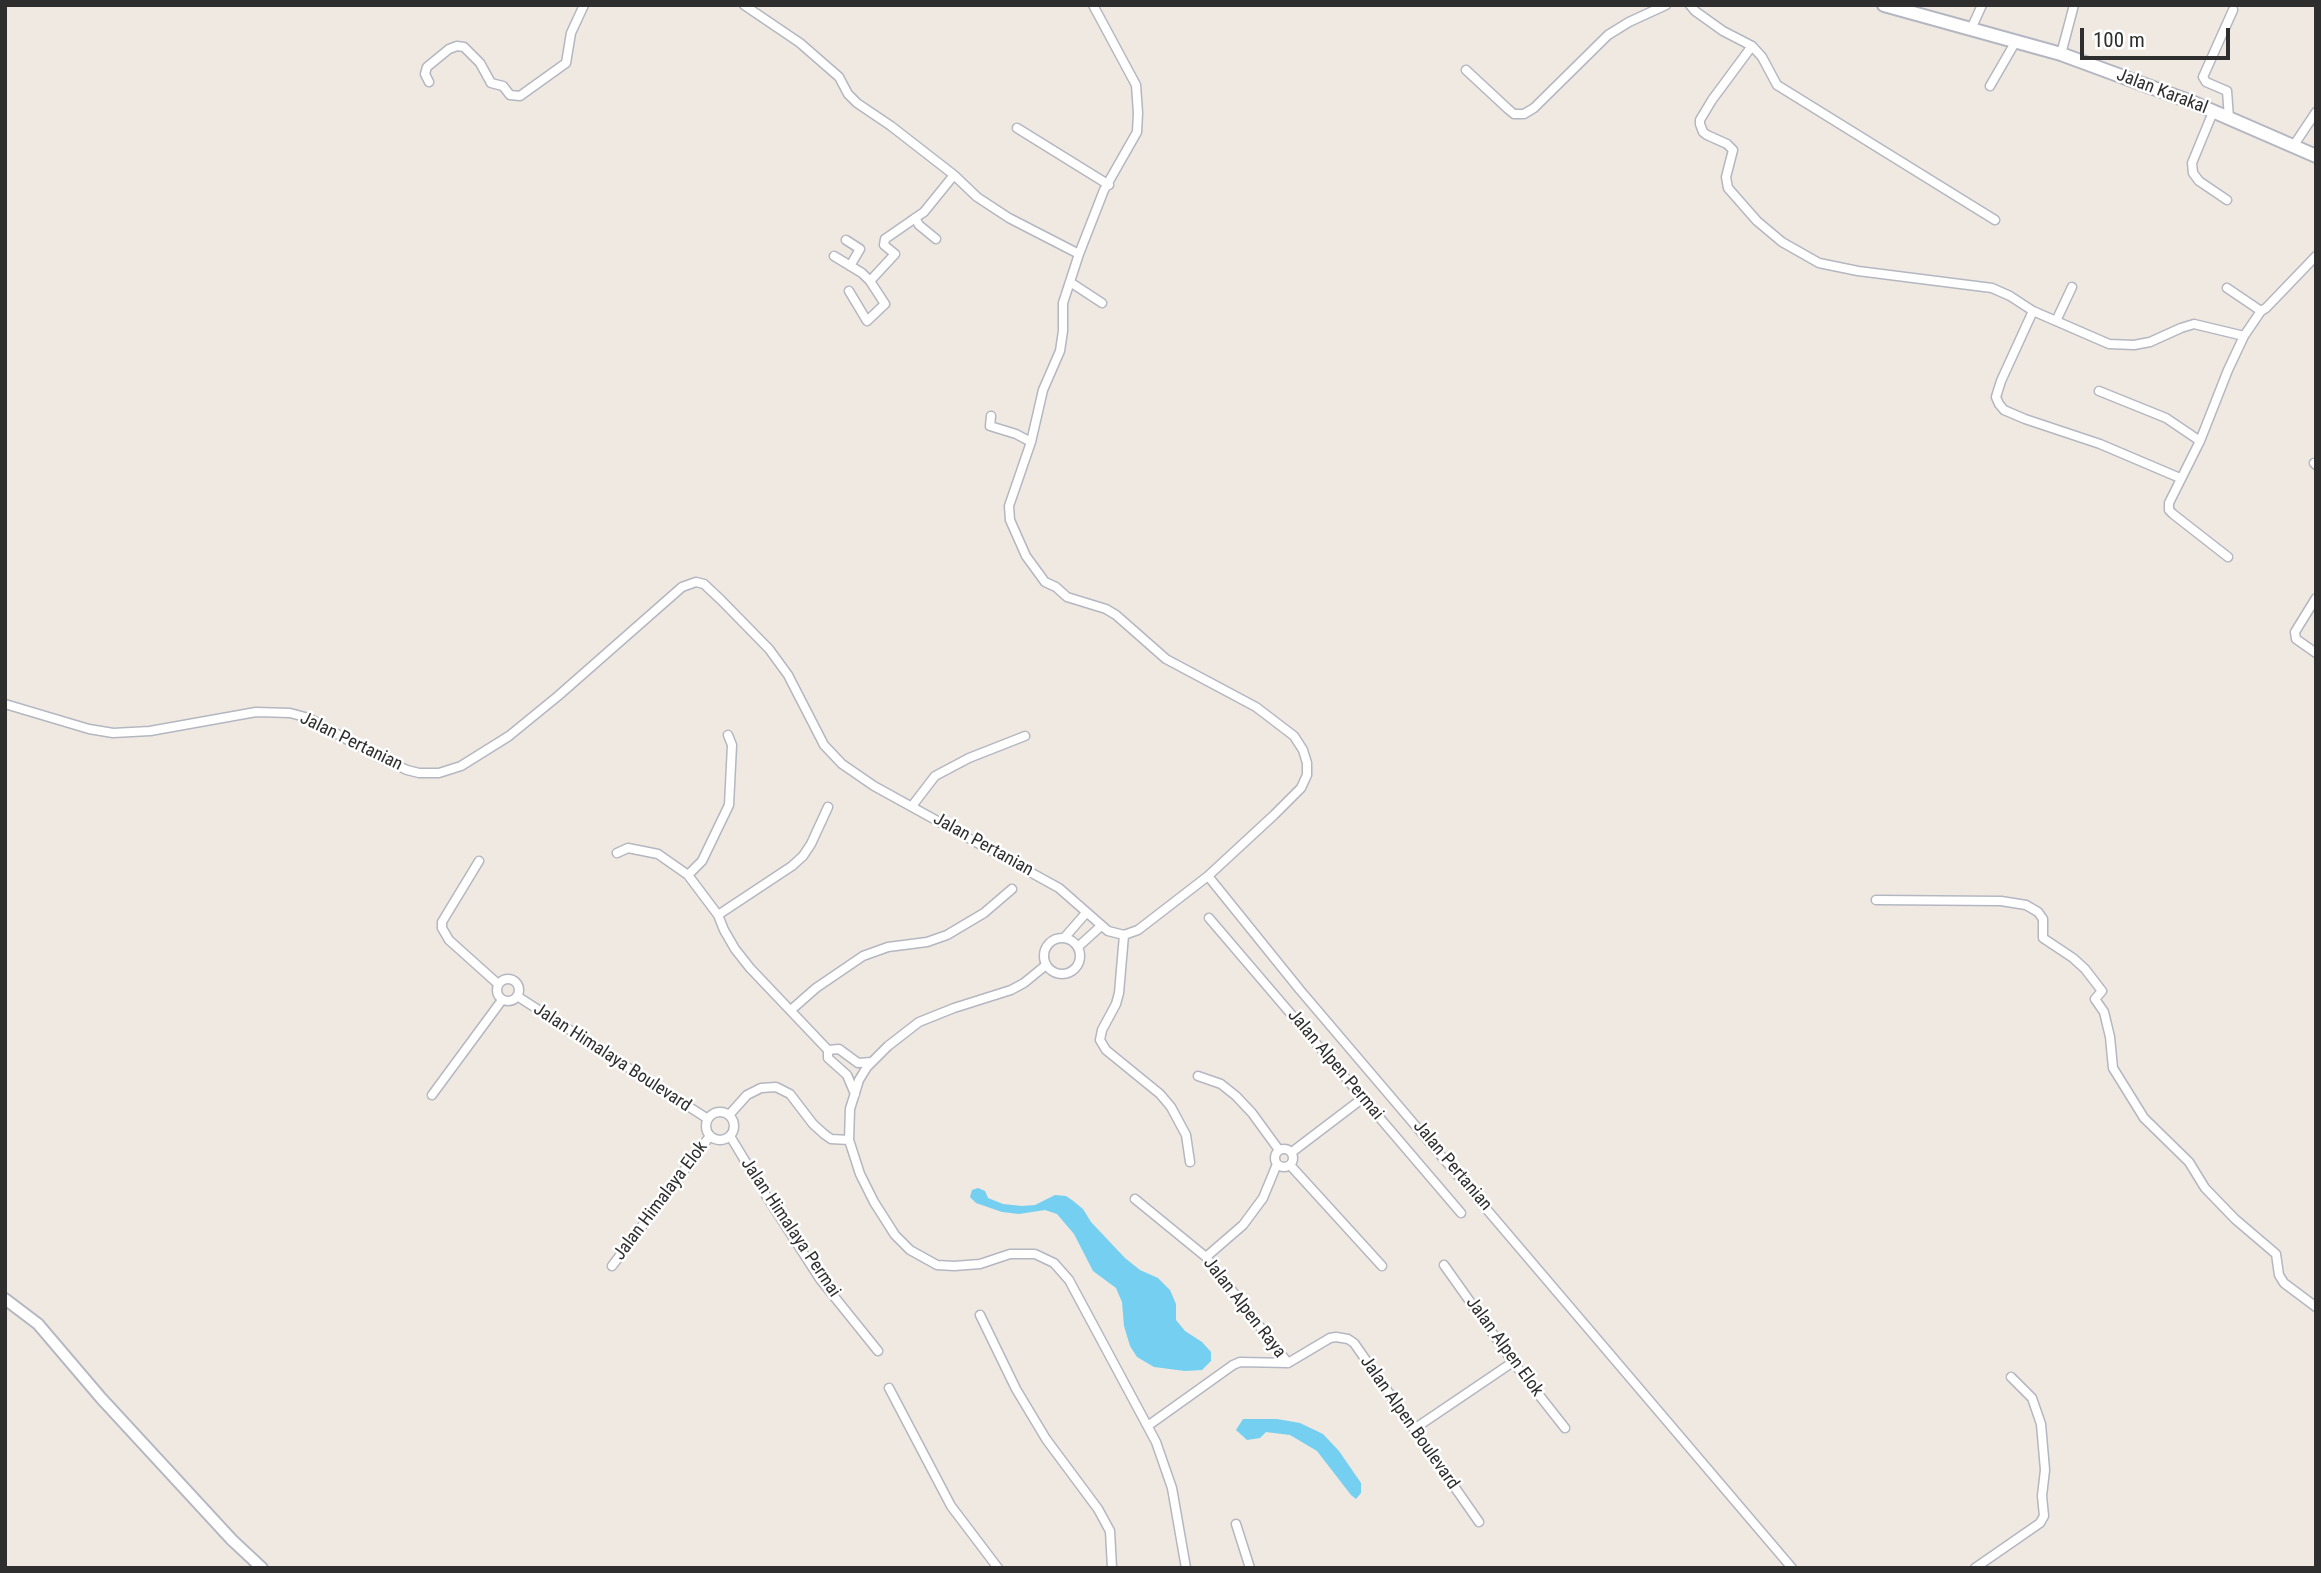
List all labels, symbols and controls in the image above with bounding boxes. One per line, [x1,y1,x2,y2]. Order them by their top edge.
scale bar [2083,14,2234,58]
text: 100 m [2093,28,2145,52]
street label: Jalan Karakal [2113,65,2211,119]
street label: Jalan Pertanian [296,708,406,776]
street label: Jalan Pertanian [929,809,1037,881]
street label: Jalan Himalaya Boulevard [529,999,695,1117]
street label: Jalan Alpen Permai [1282,1005,1388,1125]
street label: Jalan Pertanian [1408,1116,1496,1216]
street label: Jalan Himalaya Elok [609,1137,713,1265]
street label: Jalan Himalaya Permai [735,1154,845,1302]
street label: Jalan Alpen Raya [1198,1253,1290,1363]
street label: Jalan Alpen Elok [1461,1293,1547,1401]
street label: Jalan Alpen Boulevard [1355,1352,1463,1494]

